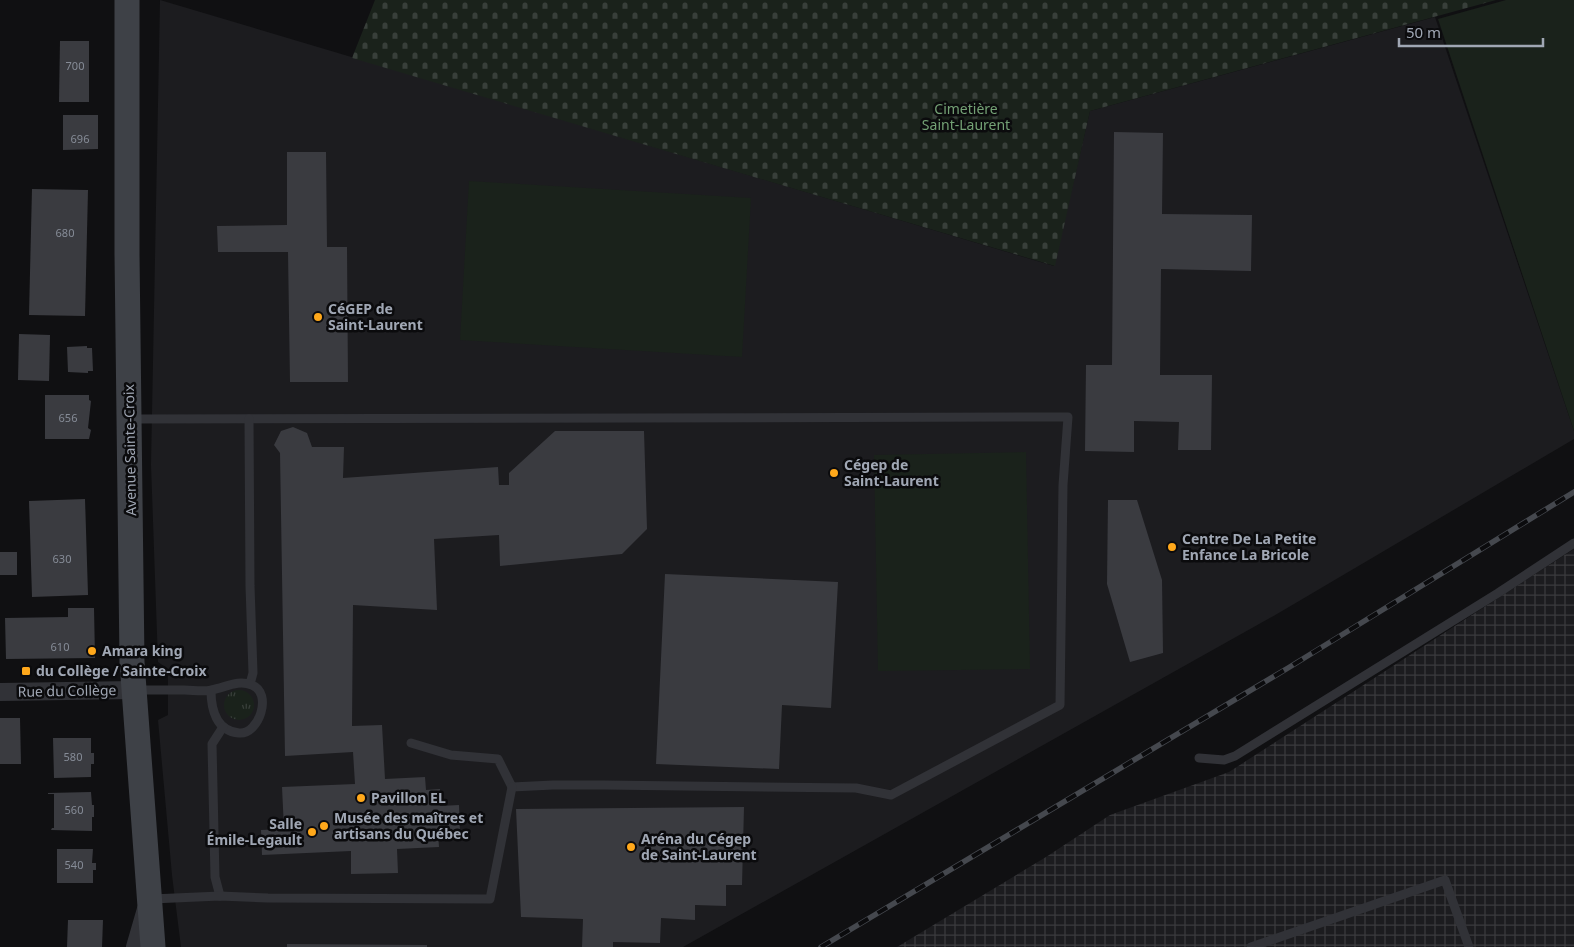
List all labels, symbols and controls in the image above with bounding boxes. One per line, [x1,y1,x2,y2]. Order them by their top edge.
scale bar [1399,15,1543,47]
text: 50 m [1406,22,1441,42]
house number: 700 [66,58,84,73]
park label: Cimetière Saint-Laurent [922,99,1010,134]
house number: 696 [71,131,89,146]
house number: 680 [56,225,74,240]
place label: CéGEP de Saint-Laurent [328,299,423,334]
marker: CéGEP de Saint-Laurent [312,311,324,323]
street label: Avenue Sainte-Croix [119,383,140,516]
house number: 656 [59,410,77,425]
place label: Cégep de Saint-Laurent [844,455,939,490]
marker: Cégep de Saint-Laurent [828,467,840,479]
place label: Centre De La Petite Enfance La Bricole [1182,529,1316,564]
marker: Centre De La Petite Enfance La Bricole [1166,541,1178,553]
house number: 630 [53,551,71,566]
house number: 610 [51,639,69,654]
place label: Amara king [102,641,183,660]
marker: Amara king [86,645,98,657]
place label: du Collège / Sainte-Croix [36,661,208,680]
marker: du Collège / Sainte-Croix [20,665,32,677]
street label: Rue du Collège [17,680,117,701]
house number: 580 [64,749,82,764]
place label: Pavillon EL [371,788,446,807]
marker: Pavillon EL [355,792,367,804]
house number: 560 [65,802,83,817]
place label: Musée des maîtres et artisans du Québec [334,808,483,843]
place label: Salle Émile-Legault [207,814,302,849]
marker: Musée des maîtres et artisans du Québec [318,820,330,832]
marker: Salle Émile-Legault [306,826,318,838]
place label: Aréna du Cégep de Saint-Laurent [641,829,757,864]
marker: Aréna du Cégep de Saint-Laurent [625,841,637,853]
house number: 540 [65,857,83,872]

